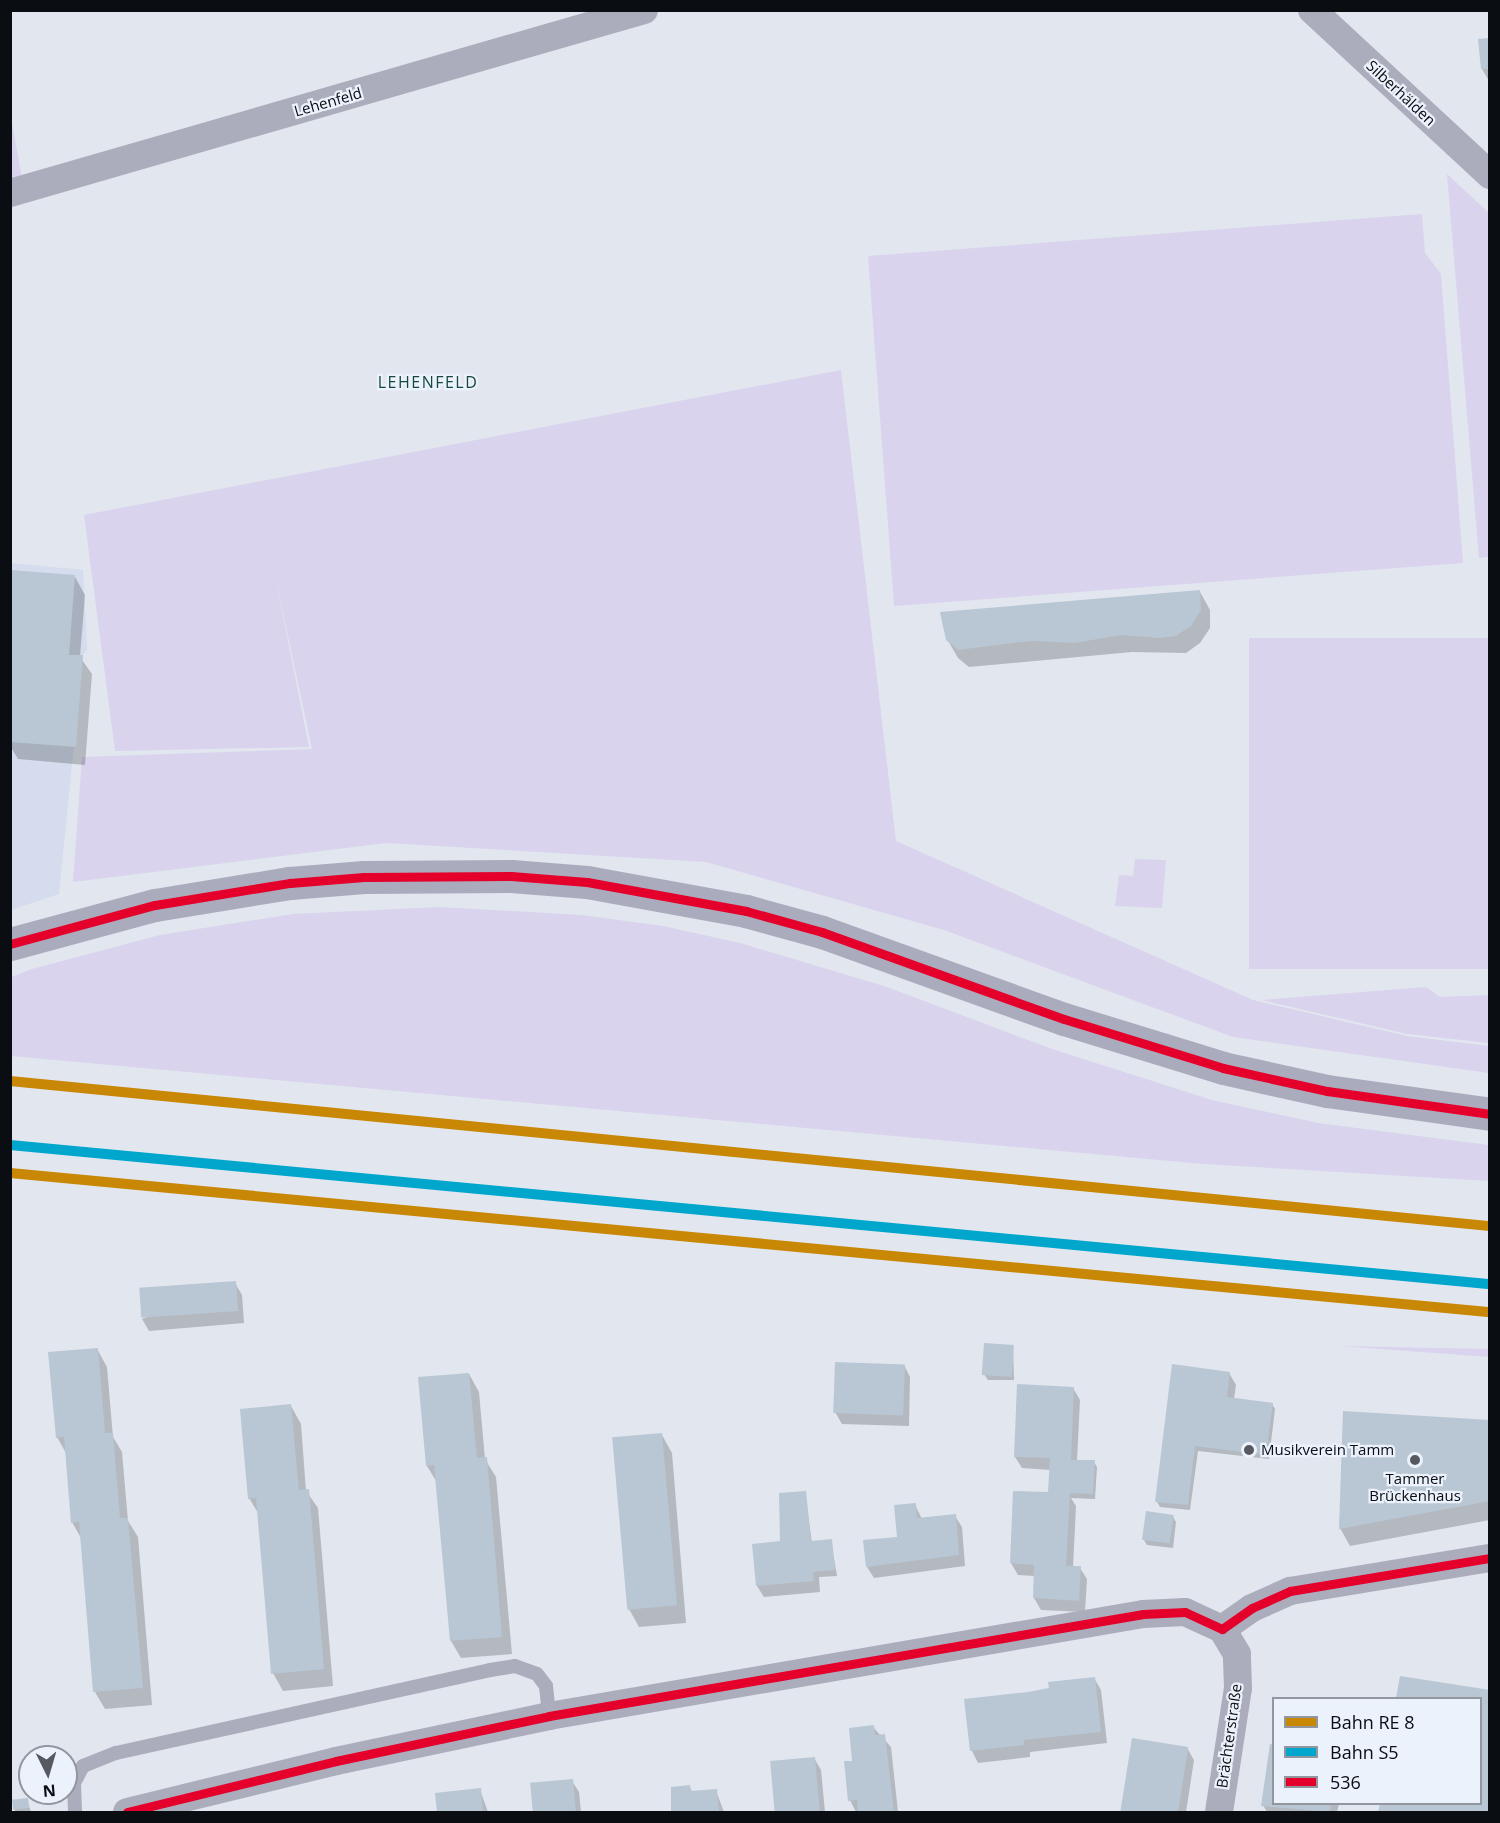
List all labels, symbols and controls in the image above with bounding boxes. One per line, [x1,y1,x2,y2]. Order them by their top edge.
street label: Silberhälden [1363,57,1439,129]
street label: Lehenfeld [292,84,364,120]
district label: LEHENFELD [378,372,478,392]
place label: Musikverein Tamm [1261,1441,1394,1459]
marker: Musikverein Tamm [1242,1443,1256,1457]
marker: Tammer Brückenhaus [1408,1453,1422,1467]
place label: Tammer Brückenhaus [1369,1469,1461,1504]
street label: Brächterstraße [1213,1683,1245,1789]
legend [1272,1697,1482,1805]
text: Bahn RE 8 [1330,1710,1414,1734]
text: Bahn S5 [1330,1740,1399,1764]
north arrow [18,1745,78,1805]
text: 536 [1330,1770,1361,1794]
text: N [42,1779,57,1802]

